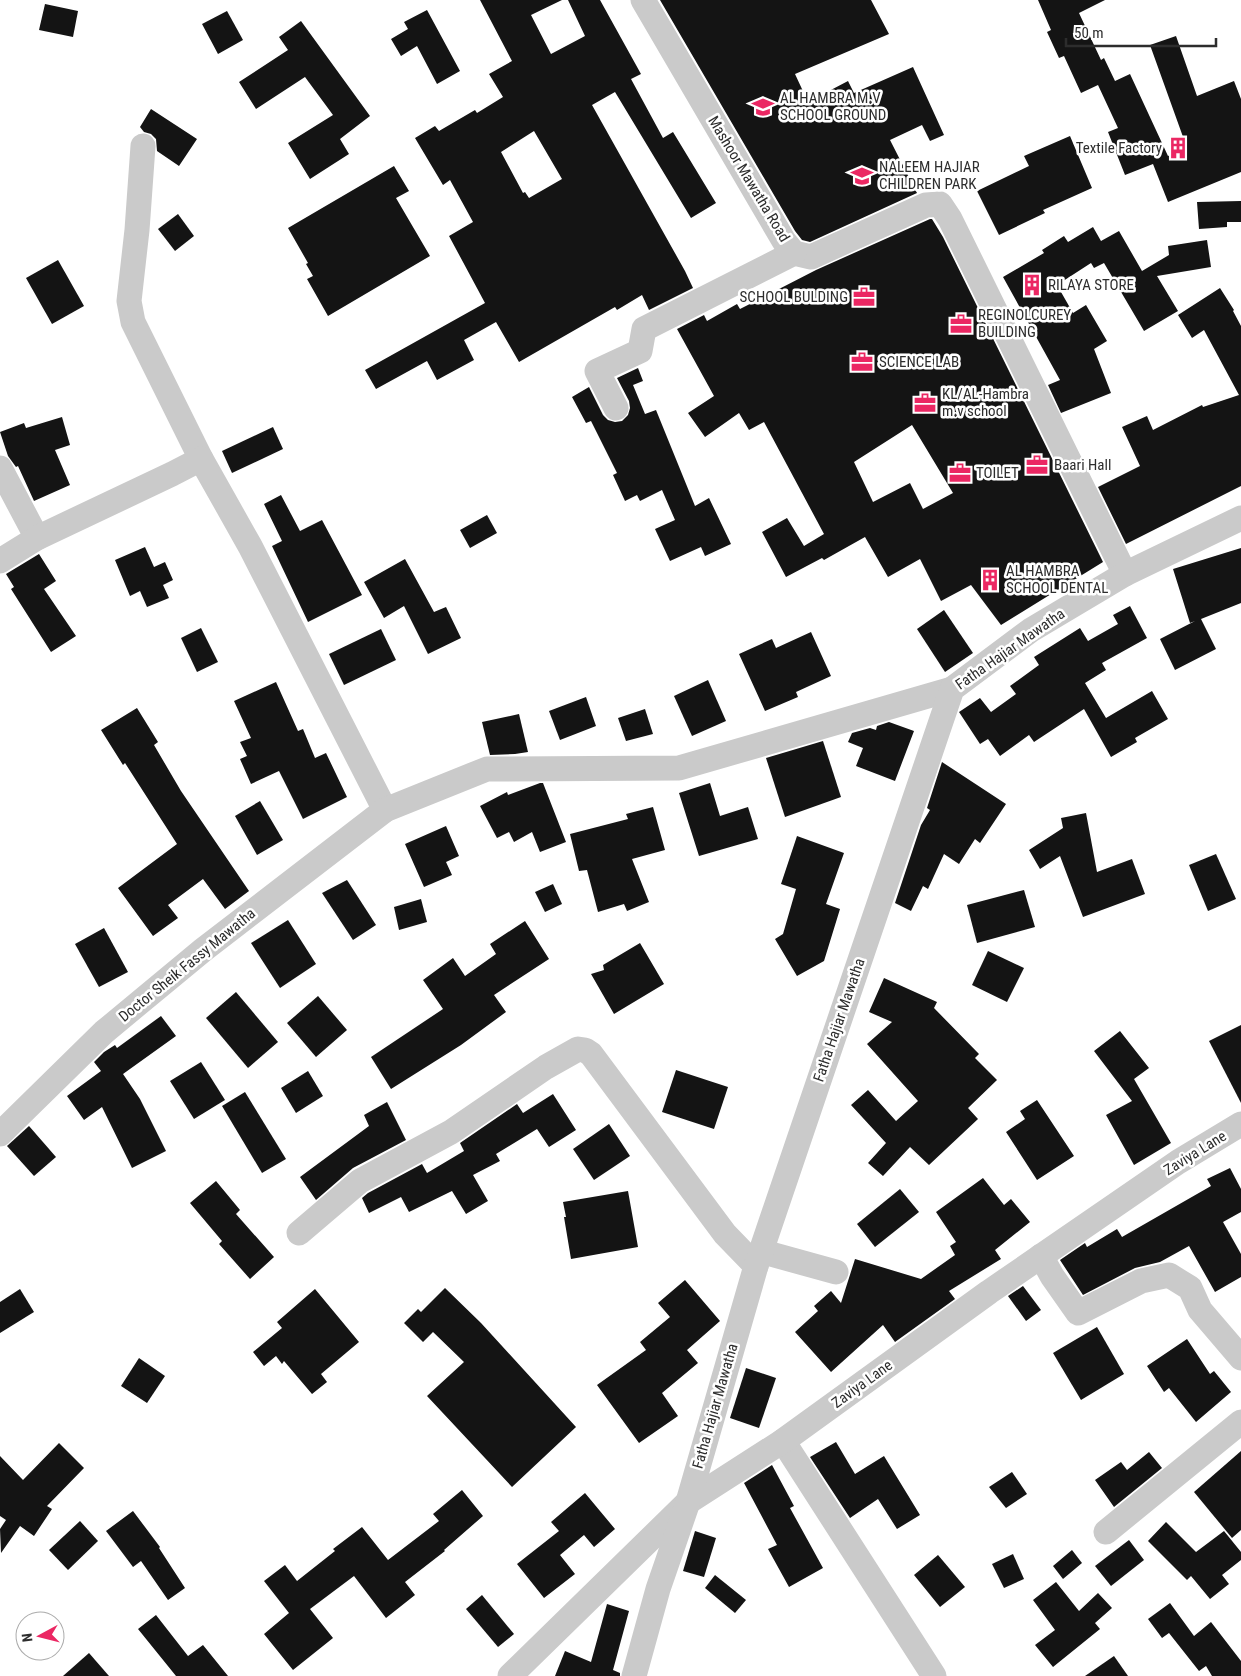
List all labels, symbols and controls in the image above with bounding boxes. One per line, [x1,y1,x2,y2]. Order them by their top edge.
scale bar [1066,15,1216,47]
text: 50 m [1074,24,1104,42]
place label: AL HAMBRA M.V SCHOOL GROUND [780,89,886,124]
school or university icon: AL HAMBRA M.V SCHOOL GROUND [750,94,776,120]
street label: Mashoor Mawatha Road [704,113,794,245]
building icon: Textile Factory [1165,135,1191,161]
place label: Textile Factory [1076,139,1162,157]
place label: NALEEM HAJIAR CHILDREN PARK [879,158,980,193]
school or university icon: NALEEM HAJIAR CHILDREN PARK [849,163,875,189]
building icon: RILAYA STORE [1019,272,1045,298]
place label: RILAYA STORE [1048,276,1134,294]
office icon: SCHOOL BULDING [851,284,877,310]
place label: SCHOOL BULDING [740,288,848,306]
place label: REGINOLCUREY BUILDING [978,306,1071,341]
office icon: REGINOLCUREY BUILDING [948,311,974,337]
office icon: SCIENCE LAB [849,349,875,375]
place label: SCIENCE LAB [879,353,959,371]
place label: KL/AL-Hambra m.v school [942,385,1029,420]
office icon: KL/AL-Hambra m.v school [912,390,938,416]
office icon: Baari Hall [1024,452,1050,478]
place label: Baari Hall [1054,456,1111,474]
office icon: TOILET [947,460,973,486]
place label: TOILET [976,464,1019,482]
place label: AL HAMBRA SCHOOL DENTAL [1006,562,1108,597]
building icon: AL HAMBRA SCHOOL DENTAL [977,567,1003,593]
street label: Fatha Hajiar Mawatha [952,605,1068,693]
street label: Doctor Sheik Fassy Mawatha [115,904,259,1026]
street label: Fatha Hajiar Mawatha [809,956,869,1084]
street label: Zaviya Lane [1160,1127,1230,1179]
street label: Fatha Hajiar Mawatha [689,1341,741,1471]
street label: Zaviya Lane [828,1356,896,1412]
north arrow [15,1611,65,1661]
text: N [19,1632,36,1643]

